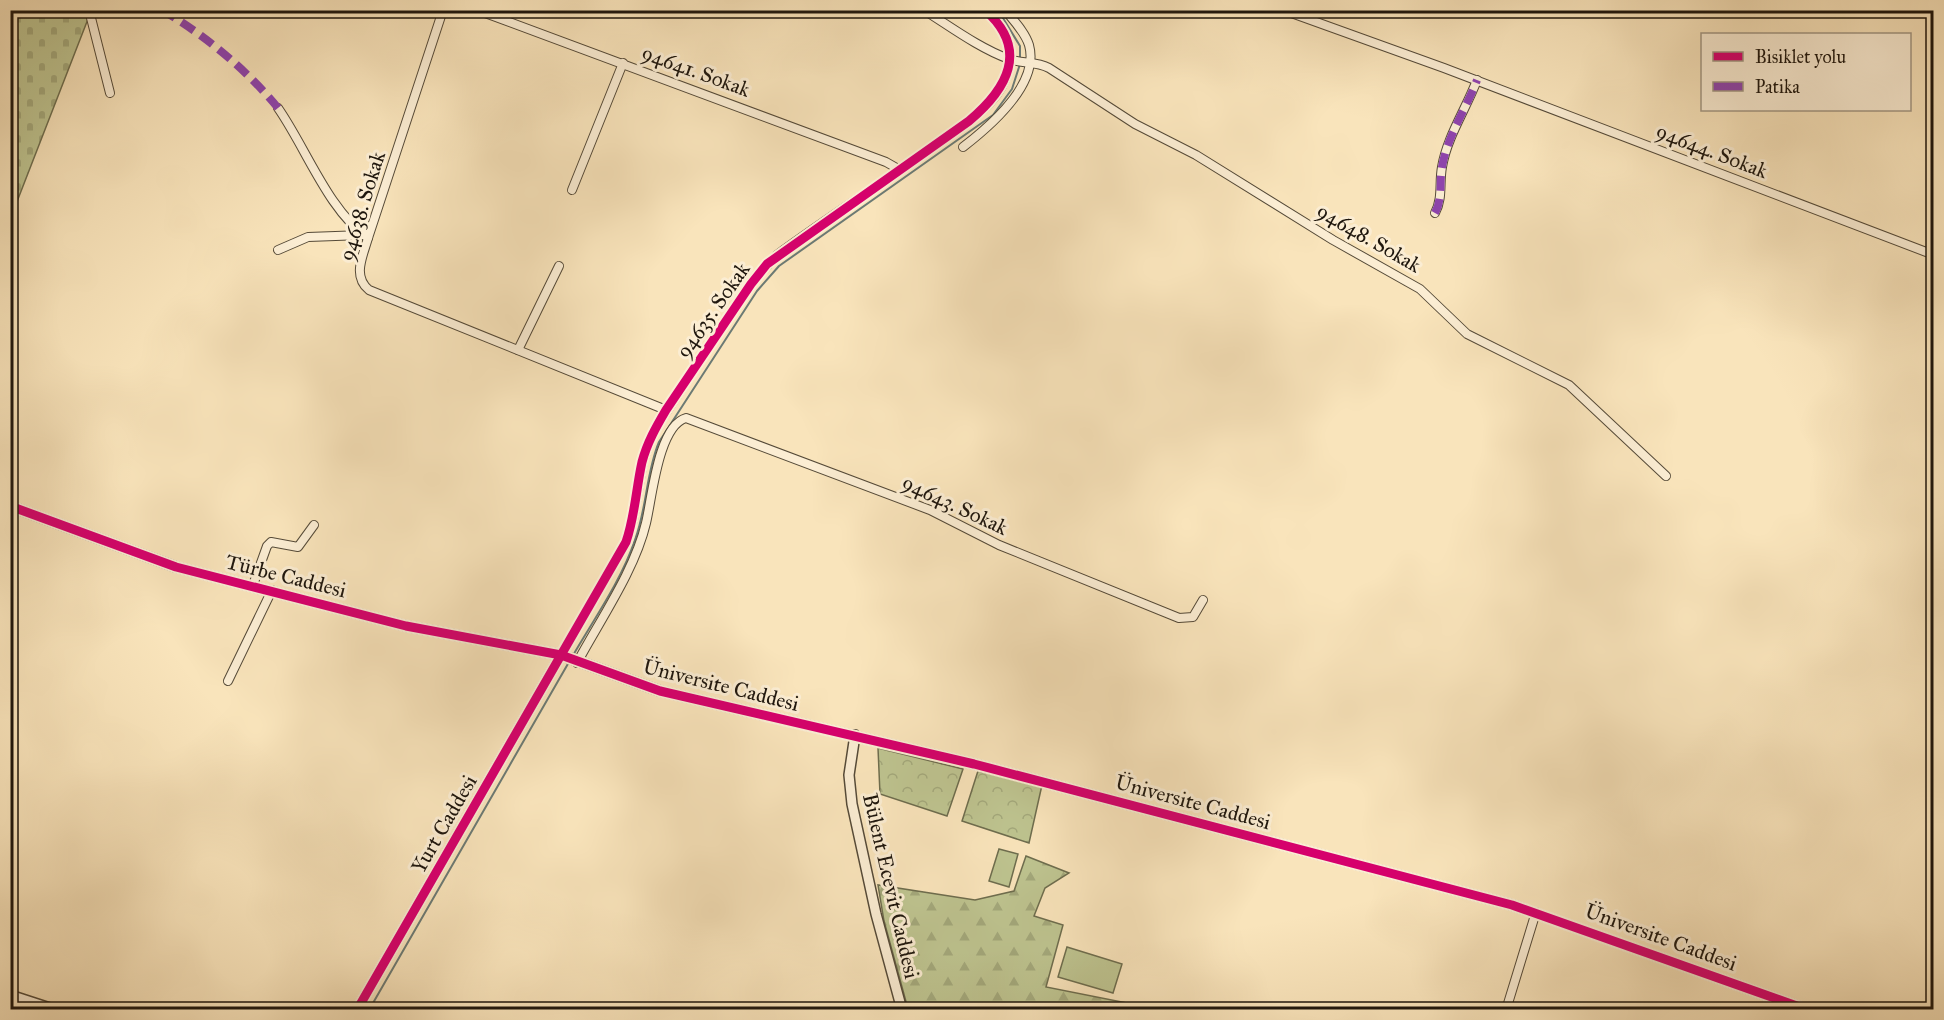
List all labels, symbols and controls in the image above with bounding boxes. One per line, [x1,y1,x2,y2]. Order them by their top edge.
legend [1701,33,1911,111]
street label: 94641. Sokak [638,39,754,103]
text: Bisiklet yolu [1755,46,1846,68]
text: Patika [1755,76,1800,98]
street label: 94644. Sokak [1652,118,1772,184]
street label: 94638. Sokak [333,148,391,264]
street label: 94648. Sokak [1312,198,1426,279]
street label: 94635. Sokak [670,257,756,363]
street label: 94643. Sokak [898,469,1012,541]
street label: Türbe Caddesi [223,548,349,604]
street label: Üniversite Caddesi [640,653,802,717]
street label: Üniversite Caddesi [1112,769,1274,835]
street label: Yurt Caddesi [405,770,483,878]
street label: Bülent Ecevit Caddesi [857,791,925,981]
street label: Üniversite Caddesi [1581,897,1741,977]

